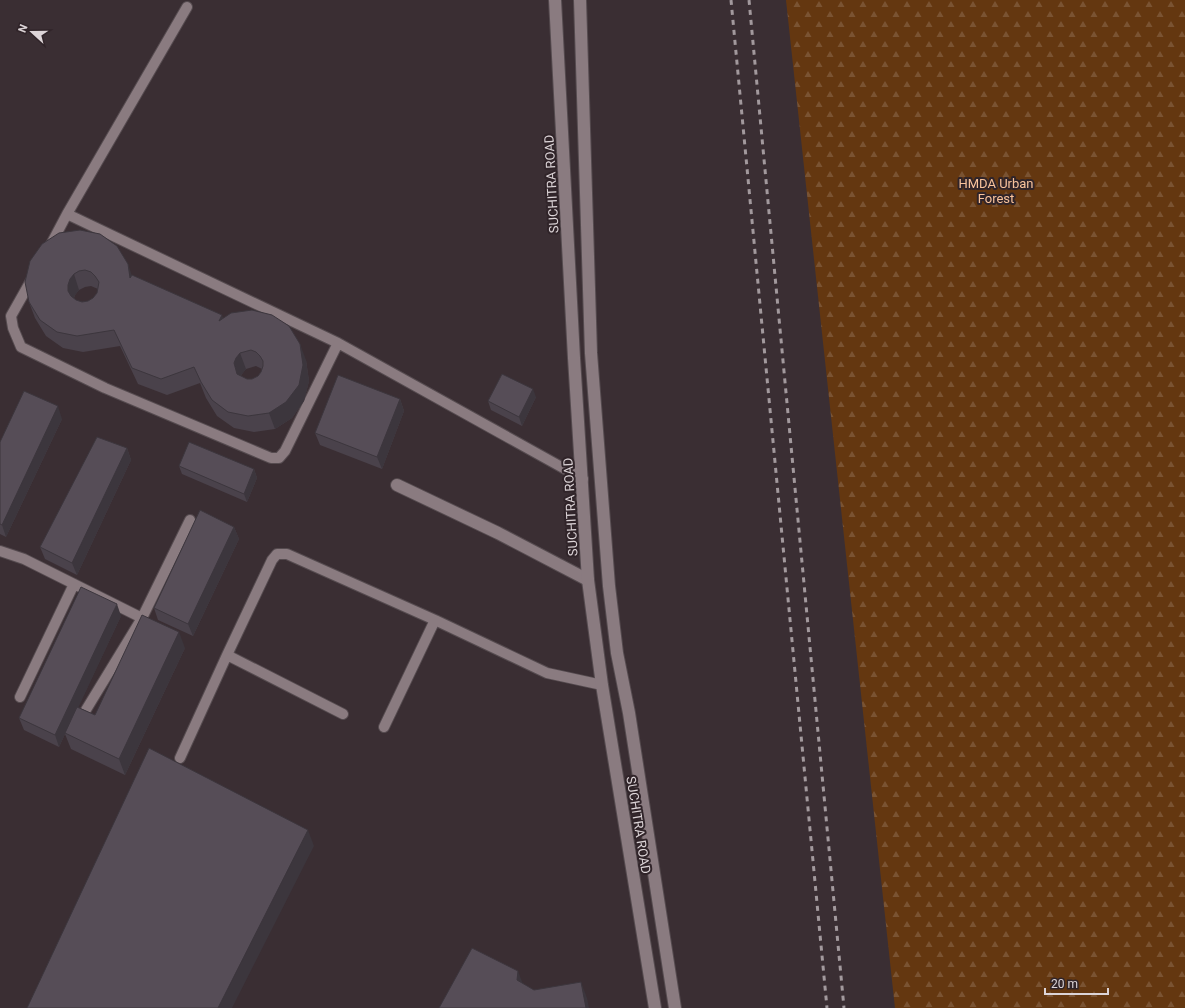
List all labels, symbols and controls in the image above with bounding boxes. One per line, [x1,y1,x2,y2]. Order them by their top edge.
north arrow [12,12,52,52]
text: N [16,22,31,35]
street label: SUCHITRA ROAD [541,134,562,234]
park label: HMDA Urban Forest [958,176,1034,206]
street label: SUCHITRA ROAD [560,457,581,557]
street label: SUCHITRA ROAD [623,775,654,875]
scale bar [1045,970,1108,996]
text: 20 m [1051,977,1078,991]

